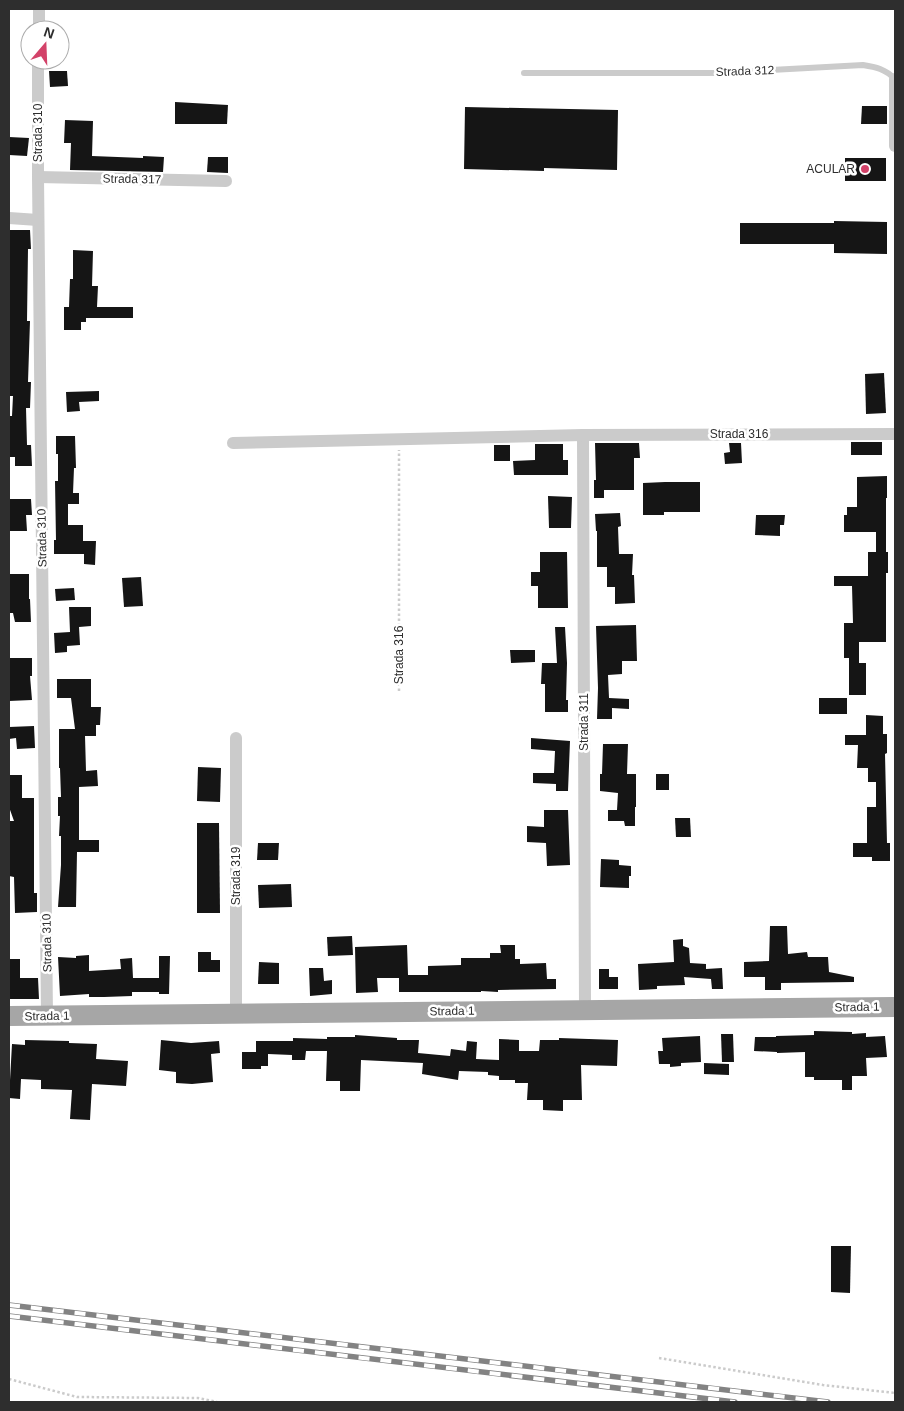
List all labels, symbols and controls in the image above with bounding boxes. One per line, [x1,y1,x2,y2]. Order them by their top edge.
north arrow [20,20,70,70]
text: N [42,23,57,42]
street label: Strada 312 [715,63,775,79]
street label: Strada 310 [31,103,45,162]
place label: ACULAR [806,162,855,176]
marker: ACULAR [859,163,871,175]
street label: Strada 317 [103,171,162,187]
street label: Strada 316 [710,427,769,441]
street label: Strada 310 [34,508,50,567]
street label: Strada 316 [392,625,406,684]
street label: Strada 311 [577,693,591,751]
street label: Strada 319 [229,846,243,905]
street label: Strada 310 [39,913,55,972]
street label: Strada 1 [834,1000,880,1014]
street label: Strada 1 [429,1004,475,1018]
street label: Strada 1 [24,1009,70,1023]

